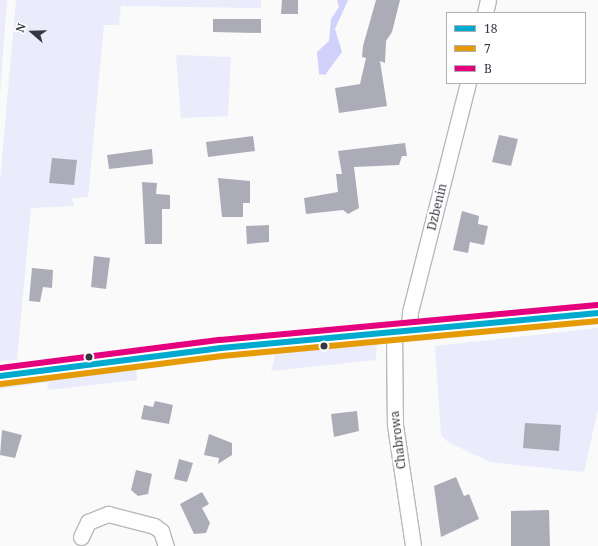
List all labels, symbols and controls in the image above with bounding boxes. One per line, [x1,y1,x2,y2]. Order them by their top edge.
north arrow [12,12,52,52]
legend [446,12,586,84]
text: 18 [484,20,497,37]
text: N [12,21,29,34]
text: 7 [484,40,491,57]
text: B [484,60,492,77]
street label: Dzbenin [424,182,450,232]
unlabelled marker [319,341,329,351]
unlabelled marker [84,352,94,362]
street label: Chabrowa [387,410,409,470]

